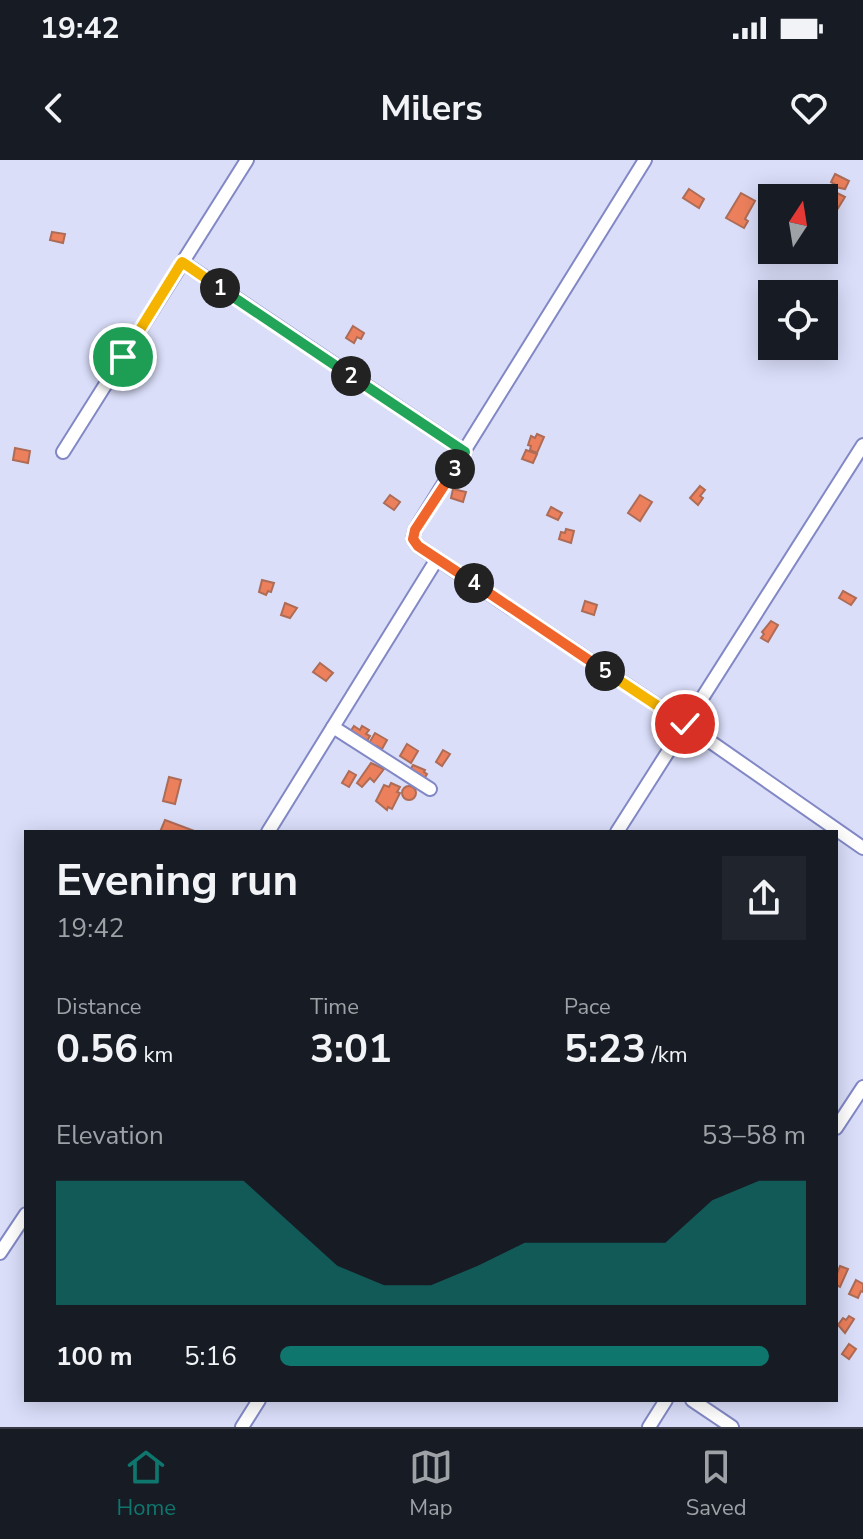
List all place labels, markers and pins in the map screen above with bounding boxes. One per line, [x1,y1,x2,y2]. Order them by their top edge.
pin: 1 [200,268,240,308]
pin [89,323,157,391]
pin: 2 [331,356,371,396]
pin: 3 [435,449,475,489]
pin: 4 [454,563,494,603]
pin: 5 [585,651,625,691]
pin [651,690,719,758]

